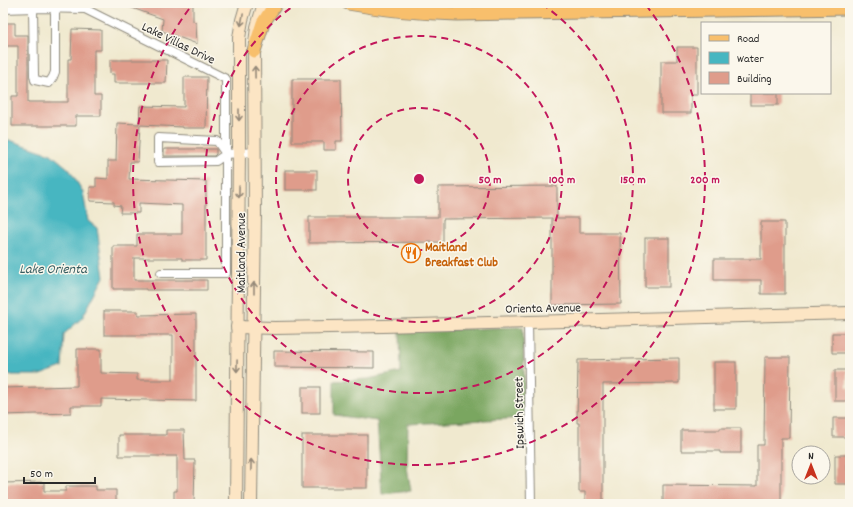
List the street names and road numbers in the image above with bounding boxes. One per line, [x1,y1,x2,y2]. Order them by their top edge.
street label: Lake Villas Drive [138,18,218,70]
street label: Maitland Avenue [233,212,252,293]
street label: Orienta Avenue [505,299,581,320]
street label: Ipswich Street [510,377,531,449]

